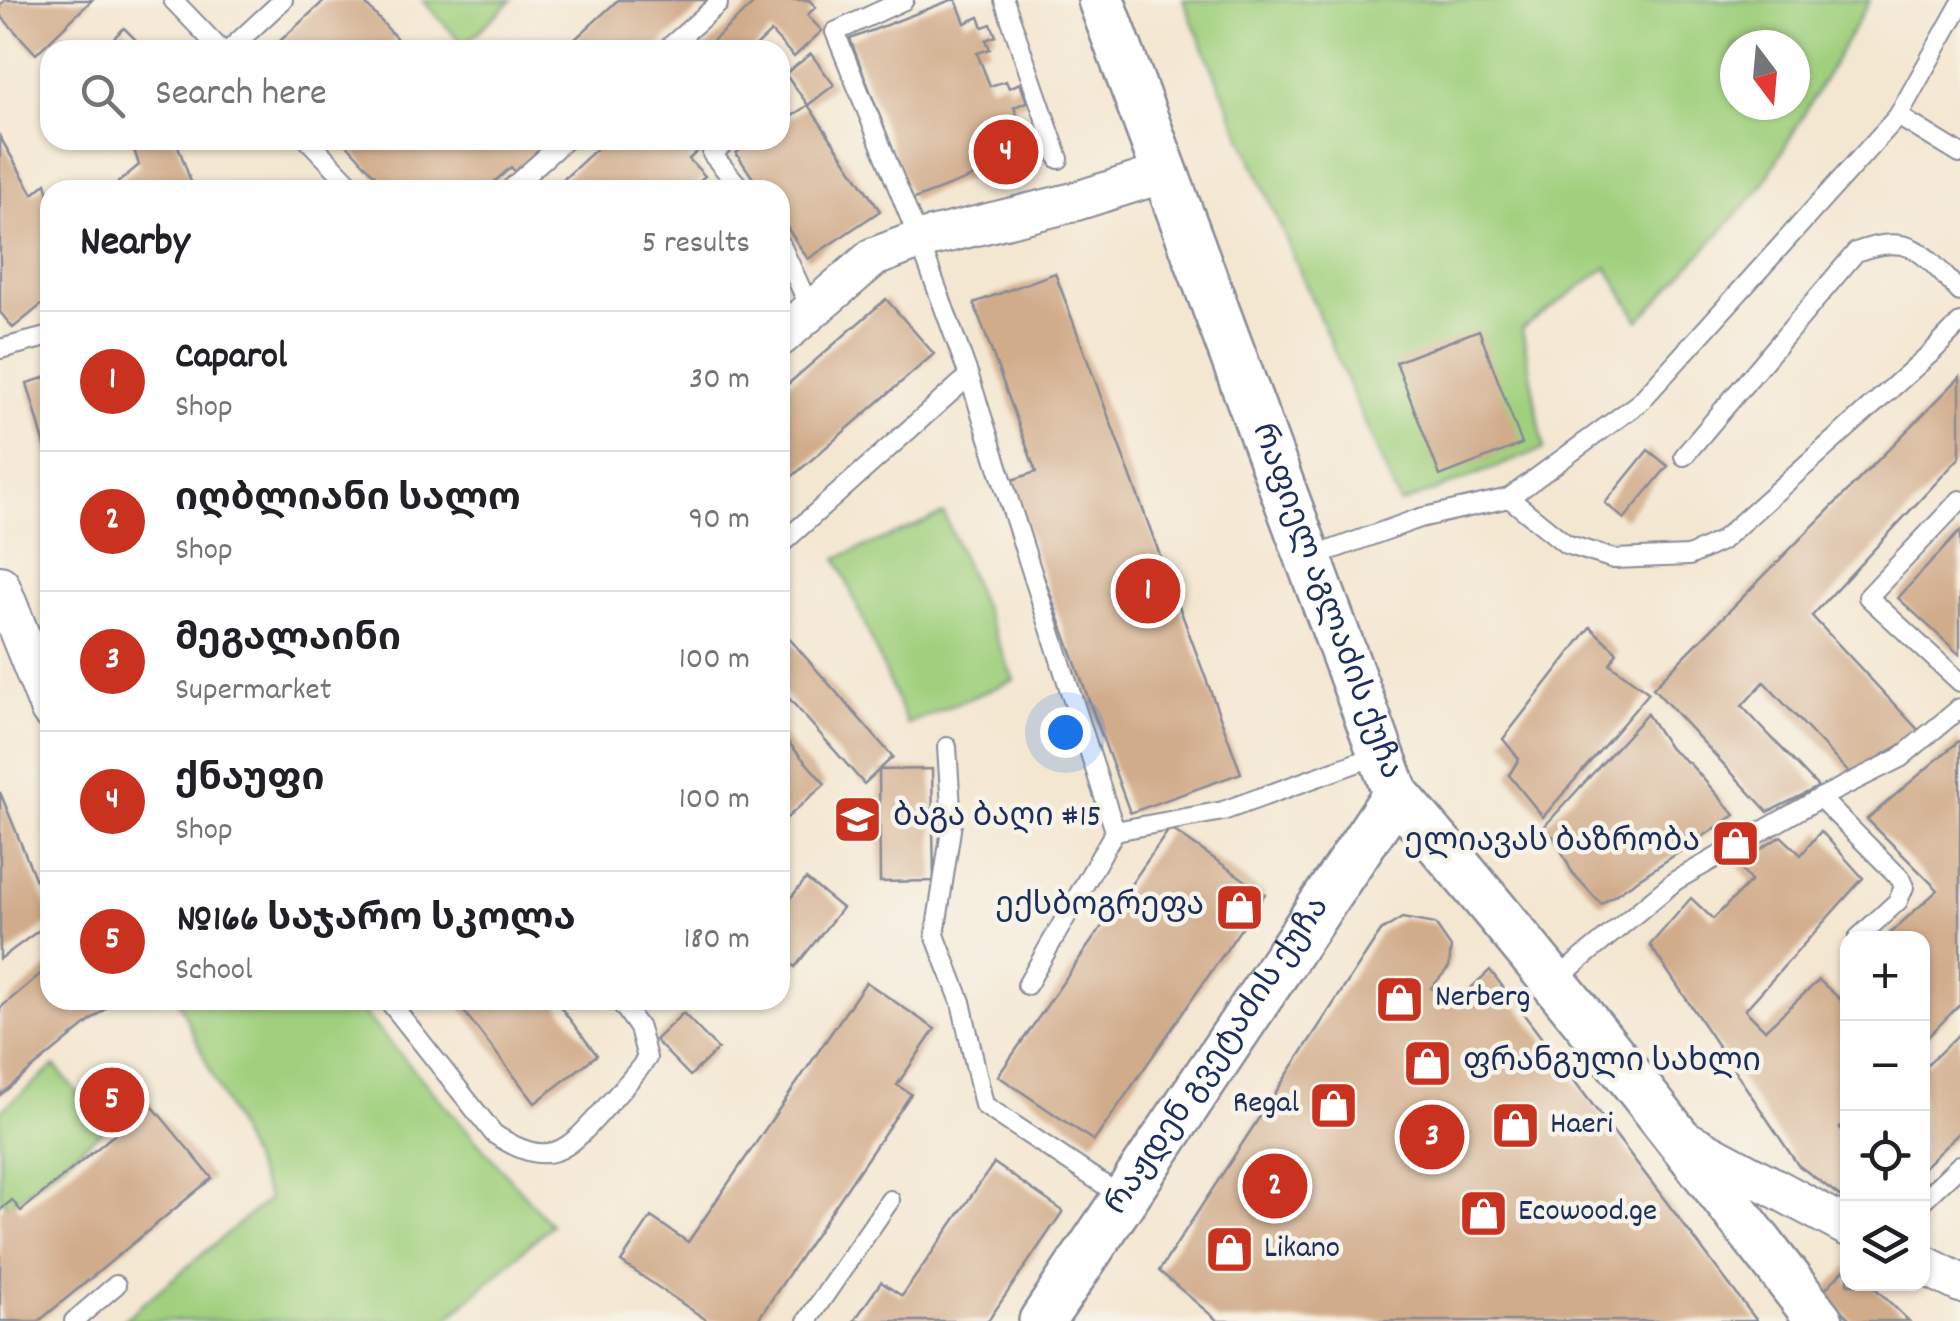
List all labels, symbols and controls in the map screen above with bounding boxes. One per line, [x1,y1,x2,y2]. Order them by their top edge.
north arrow [1720,30,1810,120]
search box [40,40,790,150]
icon: search [75,68,130,123]
text: Search here [155,68,327,123]
pin: 4 [974,114,1038,190]
text: Nearby [80,215,190,275]
text: 5 results [642,222,750,268]
text: Caparol [175,331,287,386]
text: 1 [109,358,116,404]
text: 30 m [689,358,750,404]
text: Shop [175,386,233,432]
street label: რაფიელ აგლაძის ქუჩა [1237,417,1412,786]
text: იღბლიანი სალო [175,474,521,529]
text: 2 [106,498,119,544]
text: 90 m [689,498,750,544]
text: Shop [175,529,233,575]
pin: 1 [1116,554,1180,628]
text: მეგალაინი [175,614,401,669]
text: 3 [105,638,120,684]
text: 100 m [679,638,750,684]
text: Supermarket [175,669,331,715]
your location [1040,707,1091,758]
text: ქნაუფი [175,754,324,809]
text: 4 [106,778,119,824]
text: 100 m [679,778,750,824]
school or university icon: ბაგა ბაღი #15 [832,793,884,845]
place label: ბაგა ბაღი #15 [893,796,1101,842]
text: Shop [175,809,233,855]
shop icon: ელიავას ბაზრობა [1709,818,1761,870]
place label: ელიავას ბაზრობა [1404,821,1700,867]
shop icon: ექსბოგრეფა [1213,882,1265,934]
place label: ექსბოგრეფა [995,885,1204,931]
street label: რაჟდენ გვეტაძის ქუჩა [1096,889,1343,1225]
text: №166 საჯარო სკოლა [175,894,576,949]
text: 5 [105,918,120,964]
text: 180 m [683,918,750,964]
map controls [1840,931,1930,1291]
button: + [1840,931,1930,1021]
text: School [175,949,253,995]
shop icon: Nerberg [1374,973,1426,1025]
place label: Nerberg [1435,976,1531,1022]
button: − [1840,1021,1930,1111]
shop icon: ფრანგული სახლი [1402,1038,1454,1090]
place label: ფრანგული სახლი [1463,1041,1761,1087]
pin: 5 [80,1062,144,1138]
shop icon: Regal [1308,1079,1360,1131]
place label: Regal [1233,1082,1299,1128]
pin: 3 [1400,1100,1464,1174]
shop icon: Haeri [1489,1100,1541,1152]
place label: Haeri [1550,1103,1613,1149]
button: locate [1840,1111,1930,1201]
pin: 2 [1242,1148,1308,1224]
shop icon: Ecowood.ge [1457,1187,1509,1239]
place label: Ecowood.ge [1518,1190,1657,1236]
button: layers [1840,1201,1930,1291]
shop icon: Likano [1203,1224,1255,1276]
place label: Likano [1264,1227,1340,1273]

